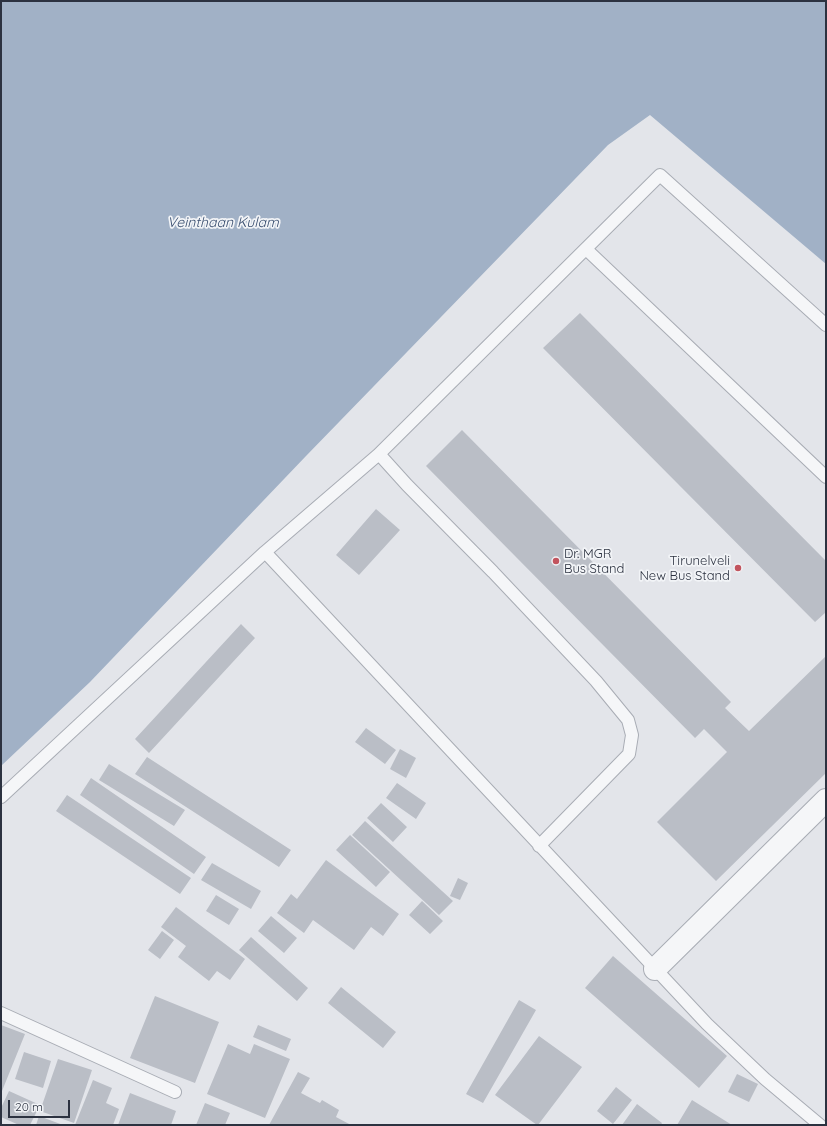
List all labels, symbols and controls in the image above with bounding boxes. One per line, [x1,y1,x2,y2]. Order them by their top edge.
water label: Veinthaan Kulam [167,215,279,231]
place label: Dr. MGR Bus Stand [564,546,624,577]
place label: Tirunelveli New Bus Stand [639,553,730,584]
marker: Dr. MGR Bus Stand [551,556,561,566]
marker: Tirunelveli New Bus Stand [733,563,743,573]
scale bar [10,1092,72,1118]
text: 20 m [15,1099,43,1114]

